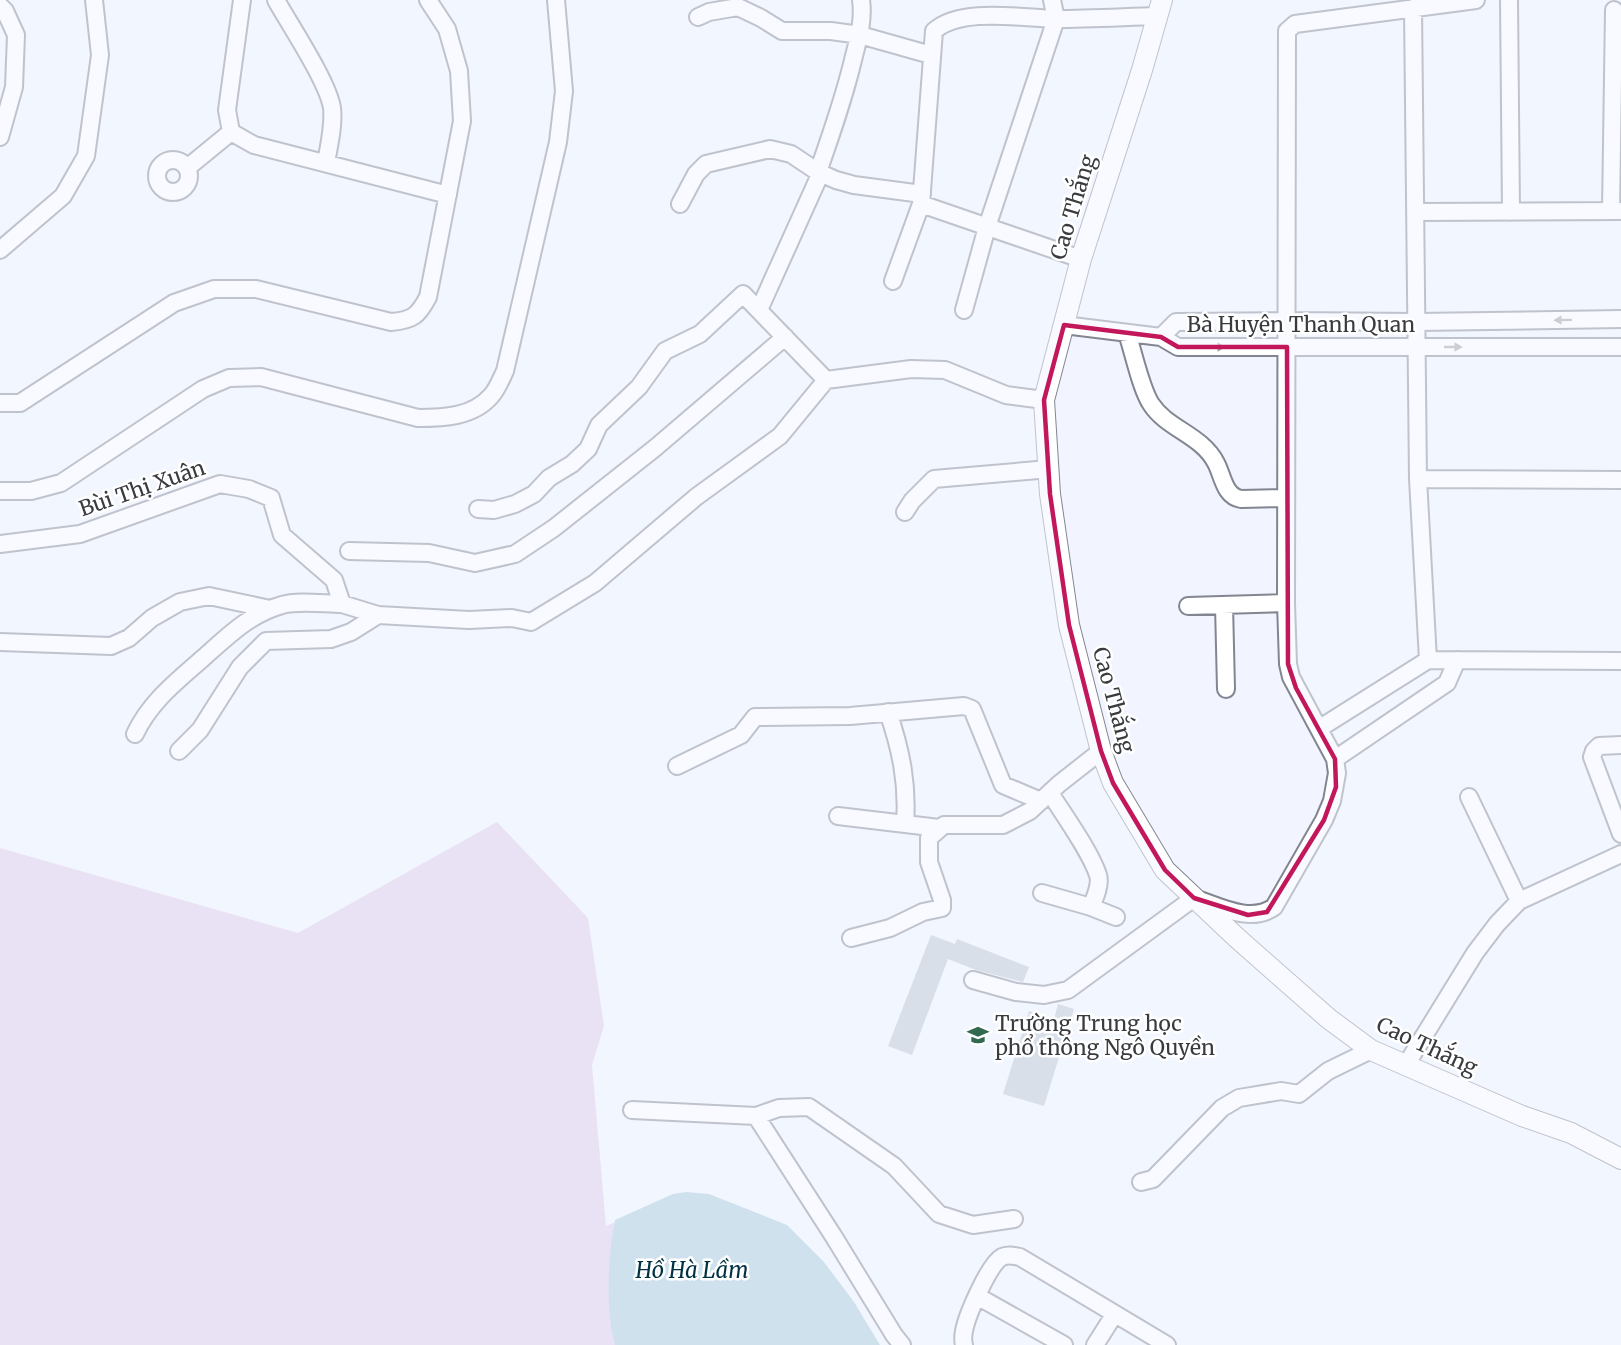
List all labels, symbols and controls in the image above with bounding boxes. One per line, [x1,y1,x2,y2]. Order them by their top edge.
street label: Cao Thắng [1041,150,1102,263]
street label: Bà Huyện Thanh Quan [1187,311,1415,338]
one-way arrow [1553,315,1572,325]
one-way arrow [1207,342,1226,352]
one-way arrow [1444,342,1463,351]
street label: Bùi Thị Xuân [75,454,209,522]
street label: Cao Thắng [1087,643,1144,756]
street label: Cao Thắng [1372,1008,1483,1081]
place label: Trường Trung học phổ thông Ngô Quyền [995,1010,1215,1061]
school or university icon: Trường Trung học phổ thông Ngô Quyền [966,1023,990,1047]
water label: Hồ Hà Lầm [634,1256,749,1284]

